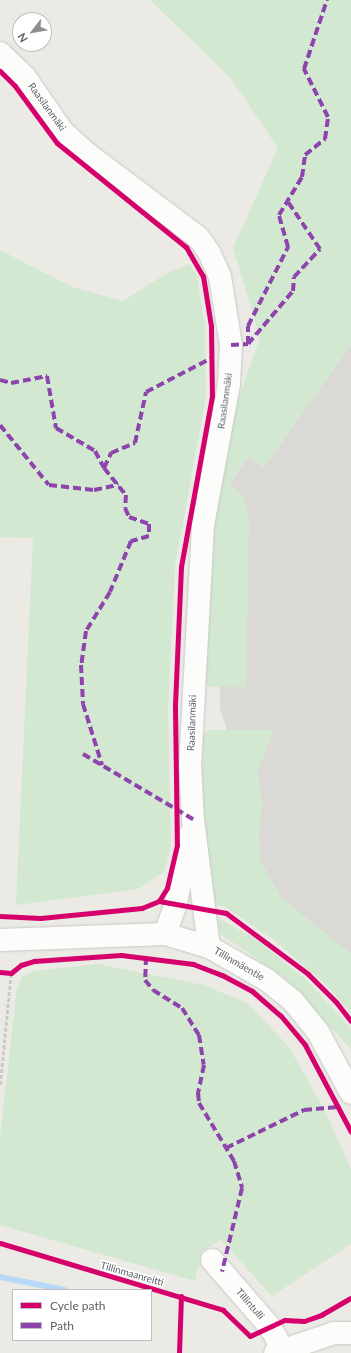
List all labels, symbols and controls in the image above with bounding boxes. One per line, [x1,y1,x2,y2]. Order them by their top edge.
north arrow [12,12,52,52]
text: N [14,31,30,45]
street label: Raasilanmäki [26,81,68,133]
street label: Raasilanmäki [215,372,235,430]
street label: Raasilanmäki [185,695,199,751]
street label: Tillinmäentie [212,945,266,983]
street label: Tillinmaanreitti [99,1259,165,1289]
street label: Tillintulli [233,1286,267,1322]
legend [12,1289,152,1341]
text: Cycle path [50,1298,105,1313]
text: Path [50,1318,74,1333]

